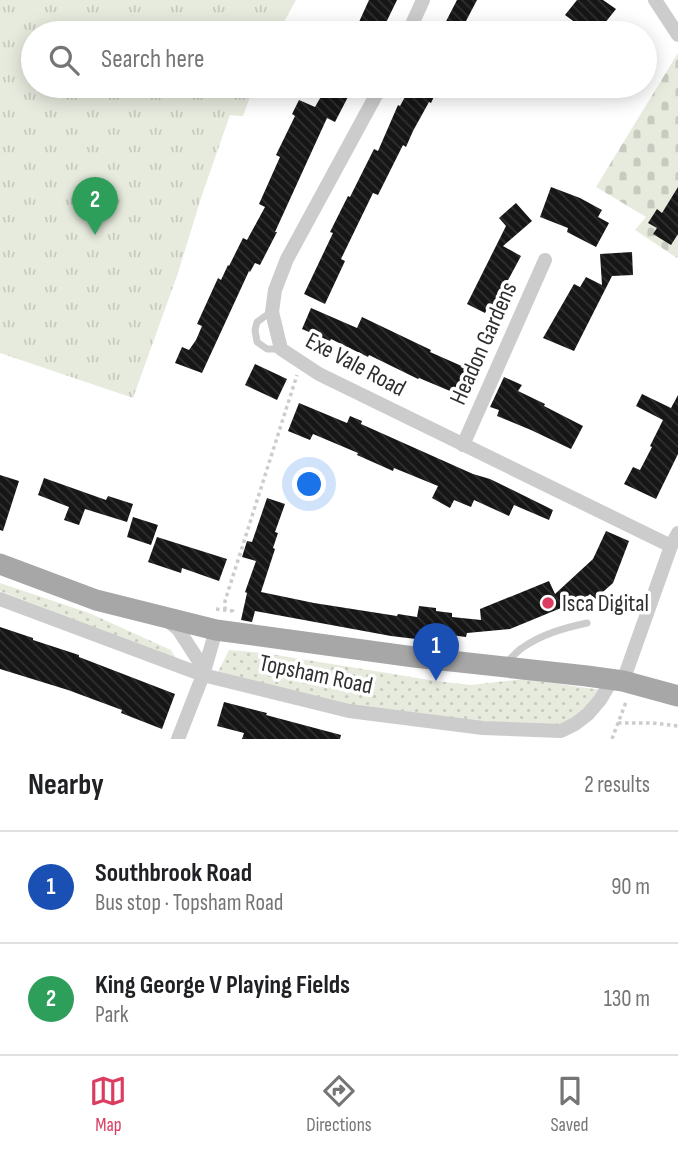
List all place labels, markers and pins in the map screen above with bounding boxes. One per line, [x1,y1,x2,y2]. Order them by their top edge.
pin: 2 [72,177,118,235]
place label: Isca Digital [562,589,649,618]
marker: Isca Digital [540,595,556,611]
pin: 1 [413,623,459,681]

